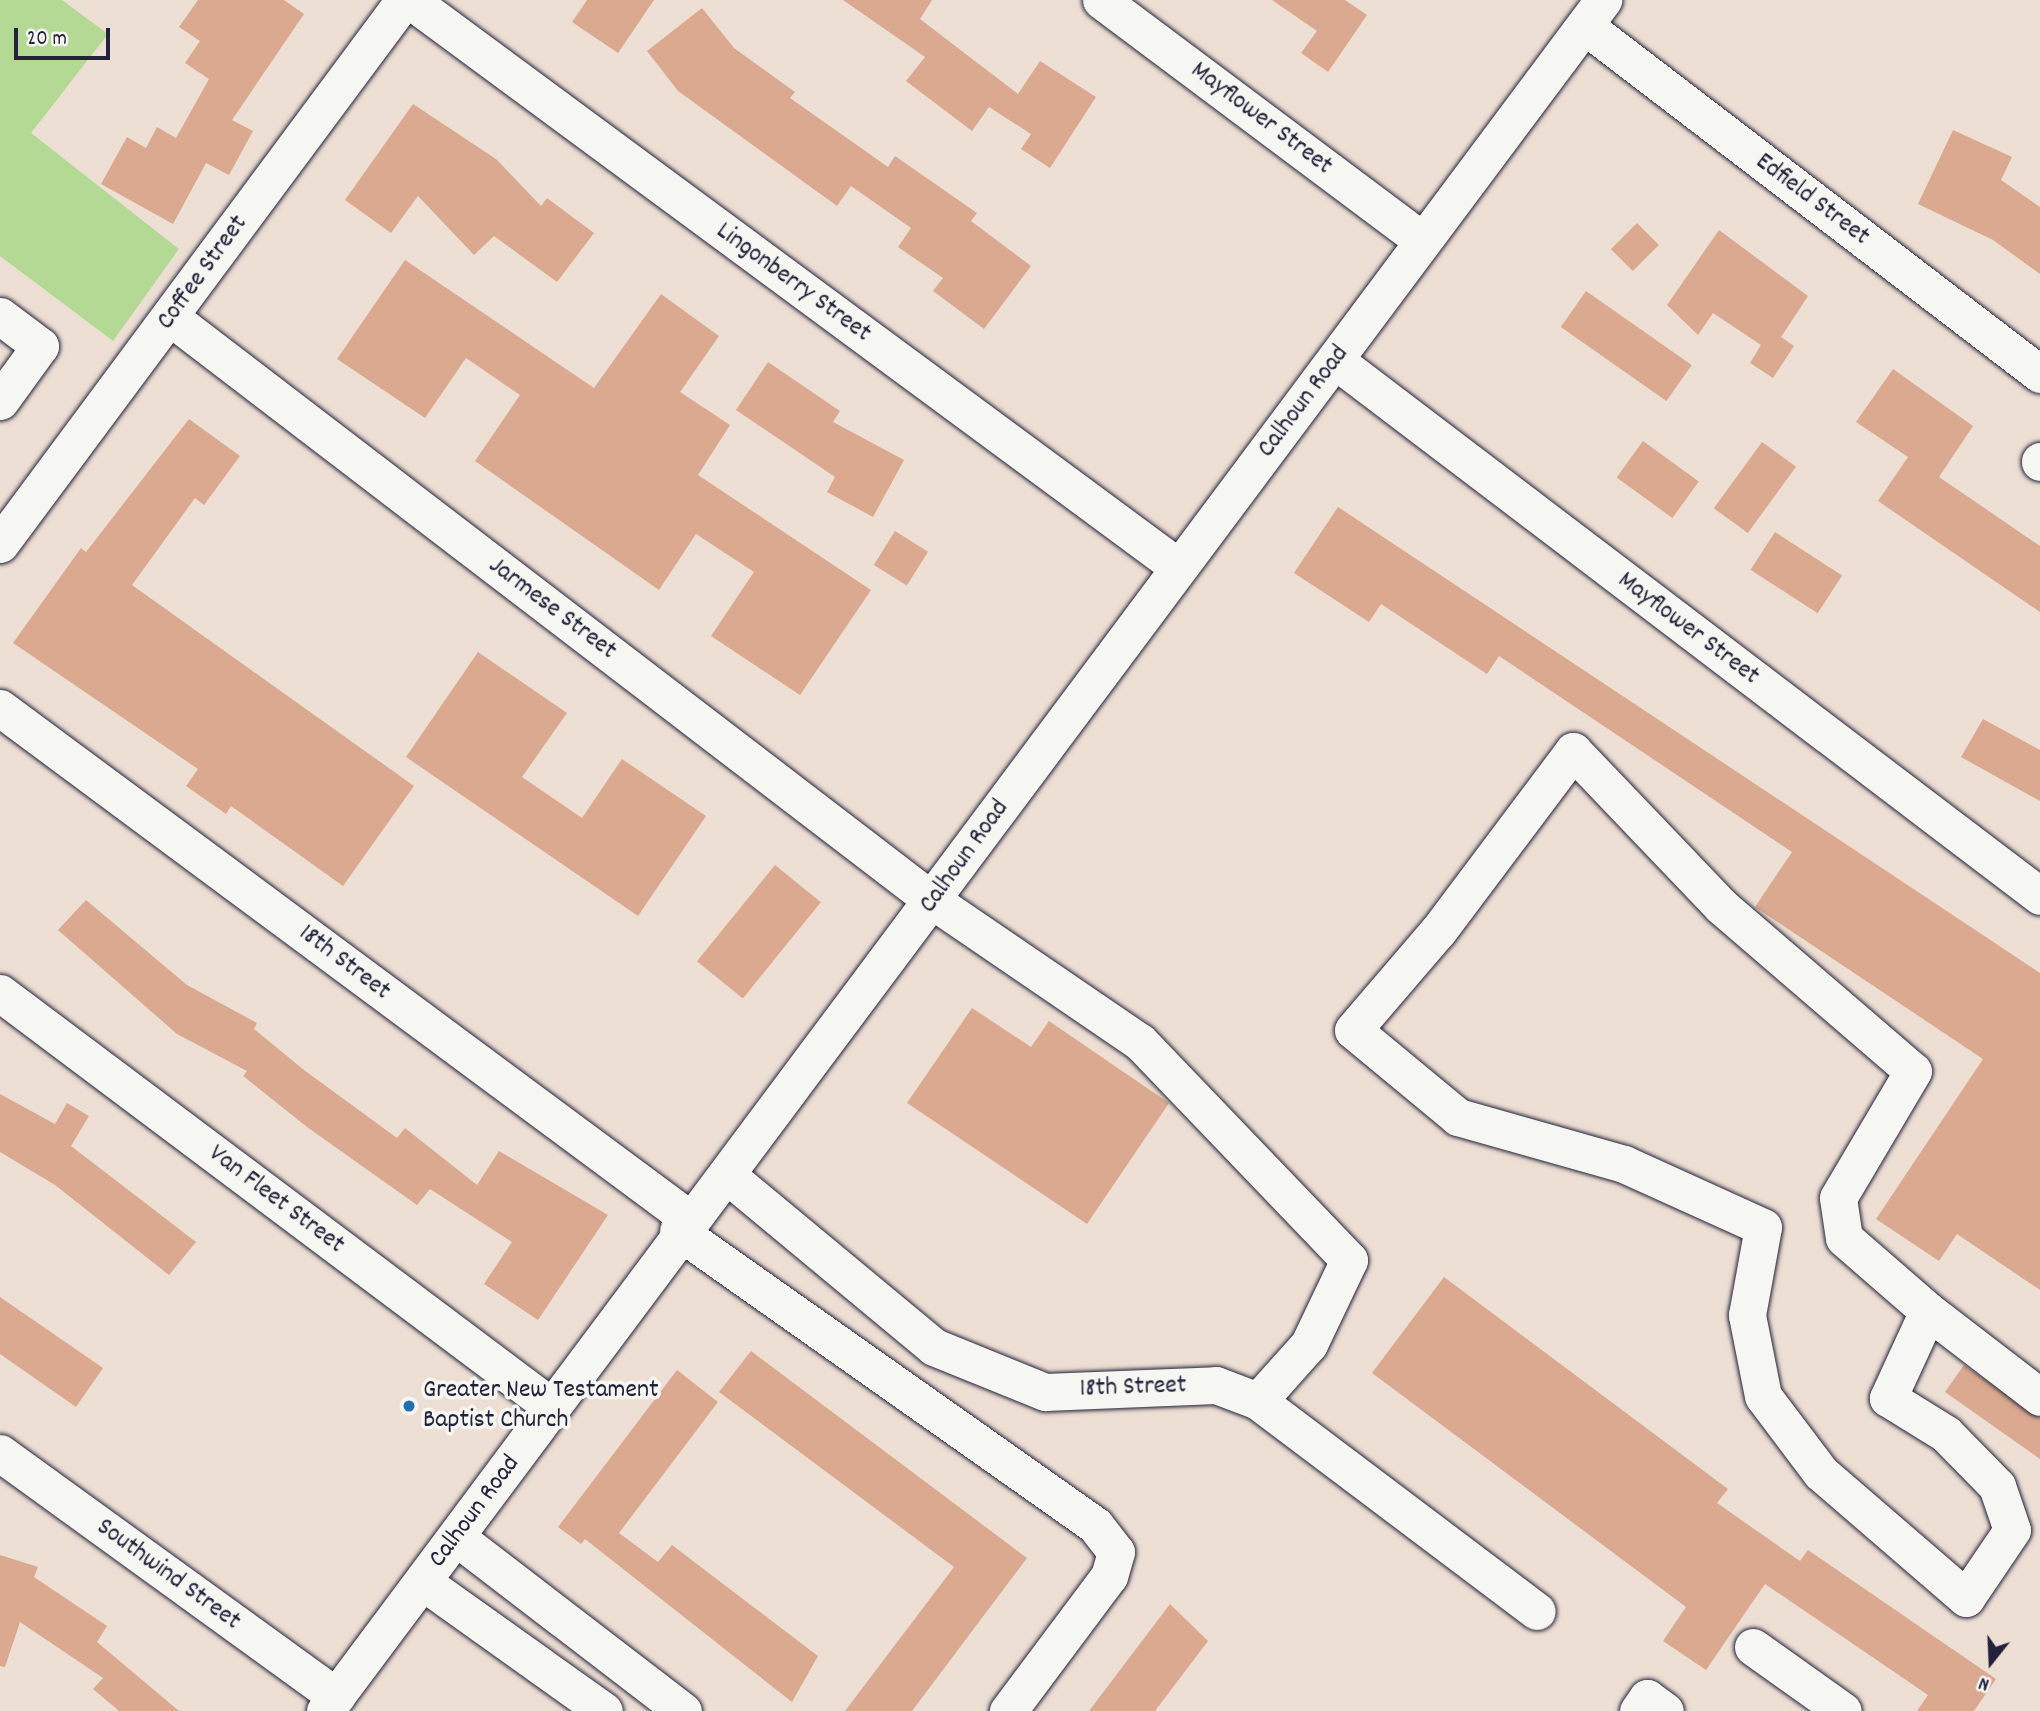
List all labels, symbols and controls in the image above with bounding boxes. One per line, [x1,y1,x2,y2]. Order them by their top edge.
scale bar [18,14,114,58]
text: 20 m [27,25,67,55]
street label: Mayflower Street [1184,56,1338,182]
street label: Edfield Street [1749,147,1875,253]
street label: Coffee Street [151,210,255,336]
street label: Lingonberry Street [709,216,877,350]
street label: Calhoun Road [1252,340,1356,464]
street label: Jarmese Street [482,551,622,667]
street label: Mayflower Street [1611,566,1765,692]
street label: Calhoun Road [913,794,1017,920]
street label: 18th Street [292,918,396,1008]
street label: Van Fleet Street [202,1139,350,1261]
street label: 18th Street [1079,1371,1187,1405]
place label: Greater New Testament Baptist Church [423,1375,659,1436]
marker: Greater New Testament Baptist Church [401,1398,417,1414]
street label: Calhoun Road [423,1450,527,1574]
street label: Southwind Street [90,1512,246,1638]
north arrow [1956,1627,2026,1697]
text: N [1976,1668,1993,1697]

